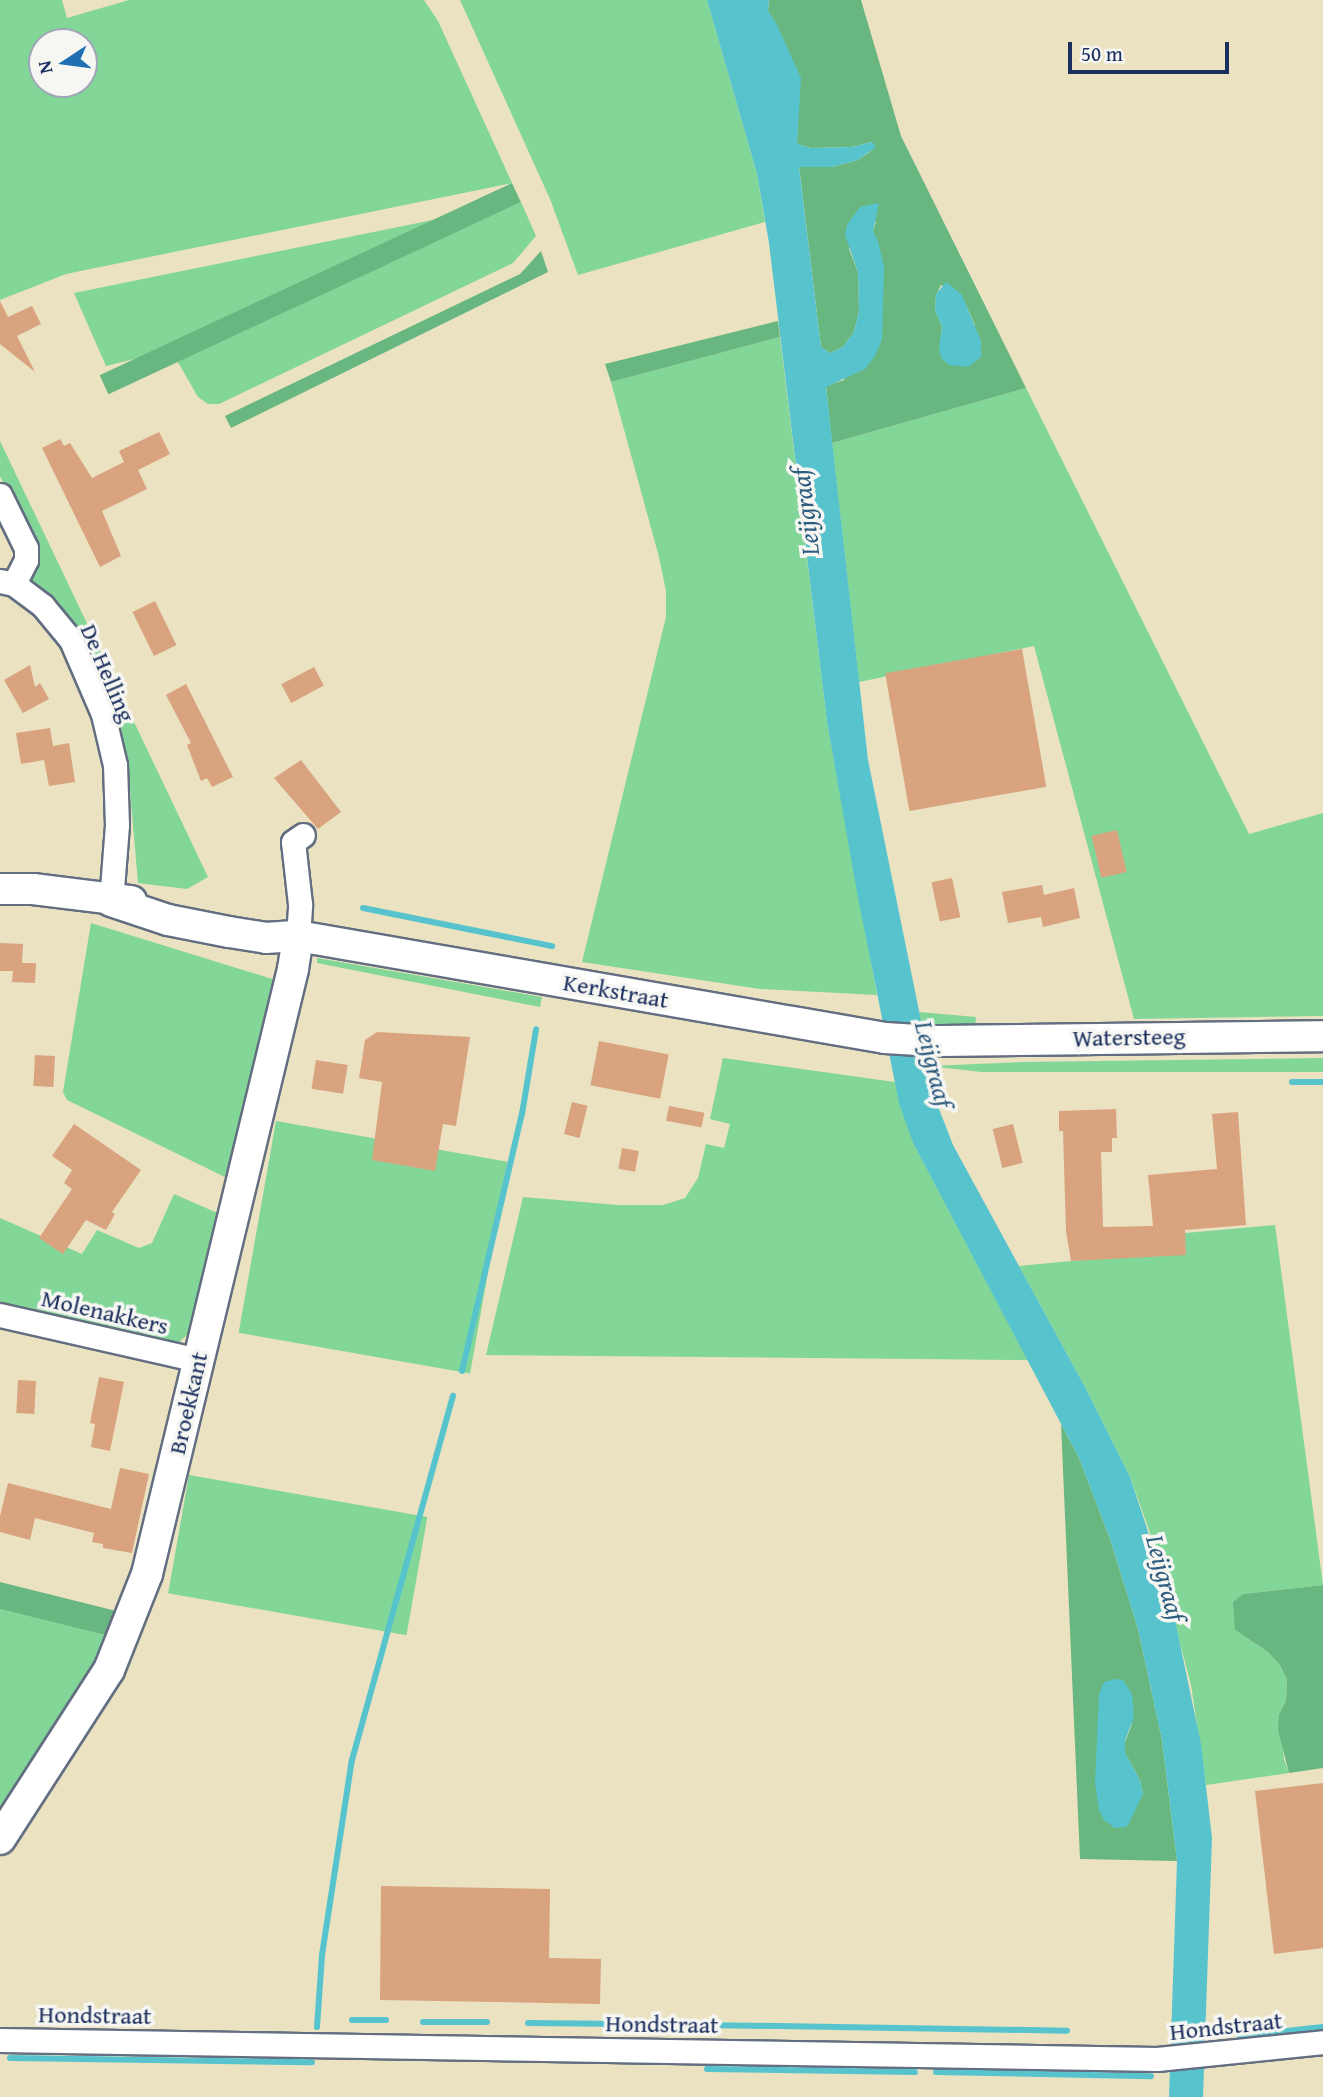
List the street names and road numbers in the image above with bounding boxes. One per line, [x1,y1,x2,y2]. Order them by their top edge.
street label: De Helling [74,620,142,726]
street label: Kerkstraat [561,968,671,1014]
street label: Watersteeg [1072,1022,1186,1052]
street label: Molenakkers [39,1283,171,1341]
street label: Broekkant [162,1349,214,1457]
street label: Hondstraat [38,2000,152,2030]
street label: Hondstraat [1168,2006,1284,2046]
street label: Hondstraat [605,2009,719,2039]

